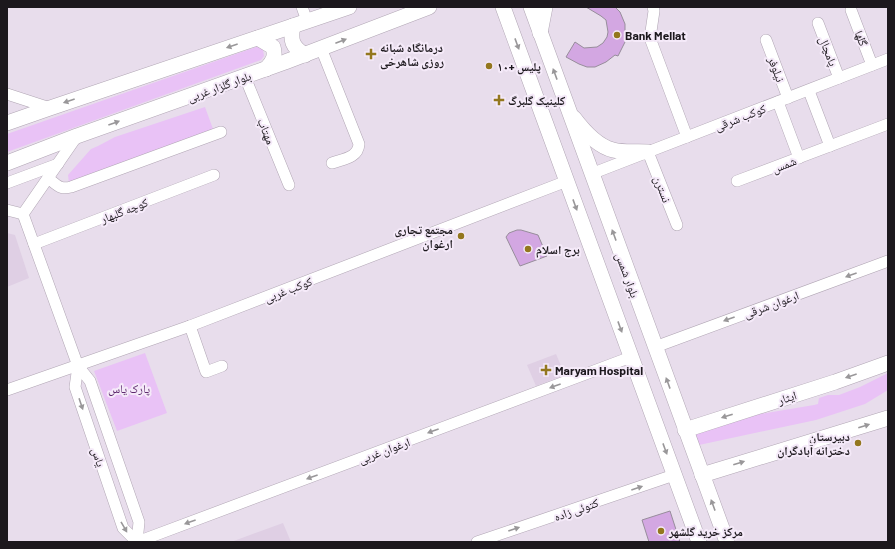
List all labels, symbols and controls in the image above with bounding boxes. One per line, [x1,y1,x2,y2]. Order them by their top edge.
place label: Bank Mellat [625,28,686,42]
street label: گلها [852,28,871,48]
marker: Bank Mellat [612,30,622,40]
street label: پامچال [816,34,841,69]
one-way arrow [336,37,348,43]
one-way arrow [514,38,520,50]
place label: درمانگاه شبانه روزی شاهرخی [380,40,444,70]
one-way arrow [226,44,238,50]
marker: درمانگاه شبانه روزی شاهرخی [365,48,377,60]
street label: نیلوفر [764,53,788,84]
place label: پلیس +۱۰ [497,59,541,75]
marker: پلیس +۱۰ [484,61,494,71]
one-way arrow [551,67,557,79]
street label: بلوار گلزار غربی [185,68,253,105]
place label: کلینیک گلبرگ [508,93,566,108]
marker: کلینیک گلبرگ [493,94,505,106]
one-way arrow [63,98,75,104]
street label: کوکب شرقی [712,101,768,134]
street label: مهتاب [254,116,278,147]
one-way arrow [108,120,120,126]
street label: شمس [770,153,799,176]
street label: نسترن [651,174,674,205]
street label: کوچه گلبهار [97,195,150,227]
one-way arrow [573,200,579,212]
place label: مجتمع تجاری ارغوان [394,222,453,252]
one-way arrow [610,229,616,241]
marker: مجتمع تجاری ارغوان [456,231,466,241]
place label: برج اسلام [536,242,580,258]
marker: برج اسلام [523,244,533,254]
street label: بلوار شمس [612,251,643,300]
one-way arrow [845,272,857,278]
street label: کوکب غربی [262,273,314,306]
street label: ارغوان شرقی [742,288,801,321]
one-way arrow [723,317,735,323]
one-way arrow [617,322,623,334]
place label: Maryam Hospital [555,363,643,377]
marker: Maryam Hospital [540,364,552,376]
one-way arrow [845,373,857,379]
one-way arrow [665,377,671,389]
park label: پارک یاس [108,381,151,396]
one-way arrow [549,383,561,389]
street label: ایثار [775,387,799,408]
one-way arrow [79,399,85,411]
one-way arrow [721,413,733,419]
one-way arrow [858,423,870,429]
one-way arrow [427,429,439,435]
place label: دبيرستان دخترانه آبادگران [777,429,850,459]
street label: ارغوان غربی [356,434,412,467]
marker: دبيرستان دخترانه آبادگران [853,438,863,448]
one-way arrow [662,444,668,456]
street label: یاس [88,446,109,469]
one-way arrow [734,460,746,466]
one-way arrow [305,474,317,480]
one-way arrow [632,484,644,490]
street label: کتوئی زاده [552,495,600,524]
one-way arrow [710,499,716,511]
one-way arrow [183,520,195,526]
one-way arrow [121,521,128,532]
place label: مرکز خرید گلشهر [668,524,743,539]
one-way arrow [508,526,520,532]
marker: مرکز خرید گلشهر [656,526,666,536]

